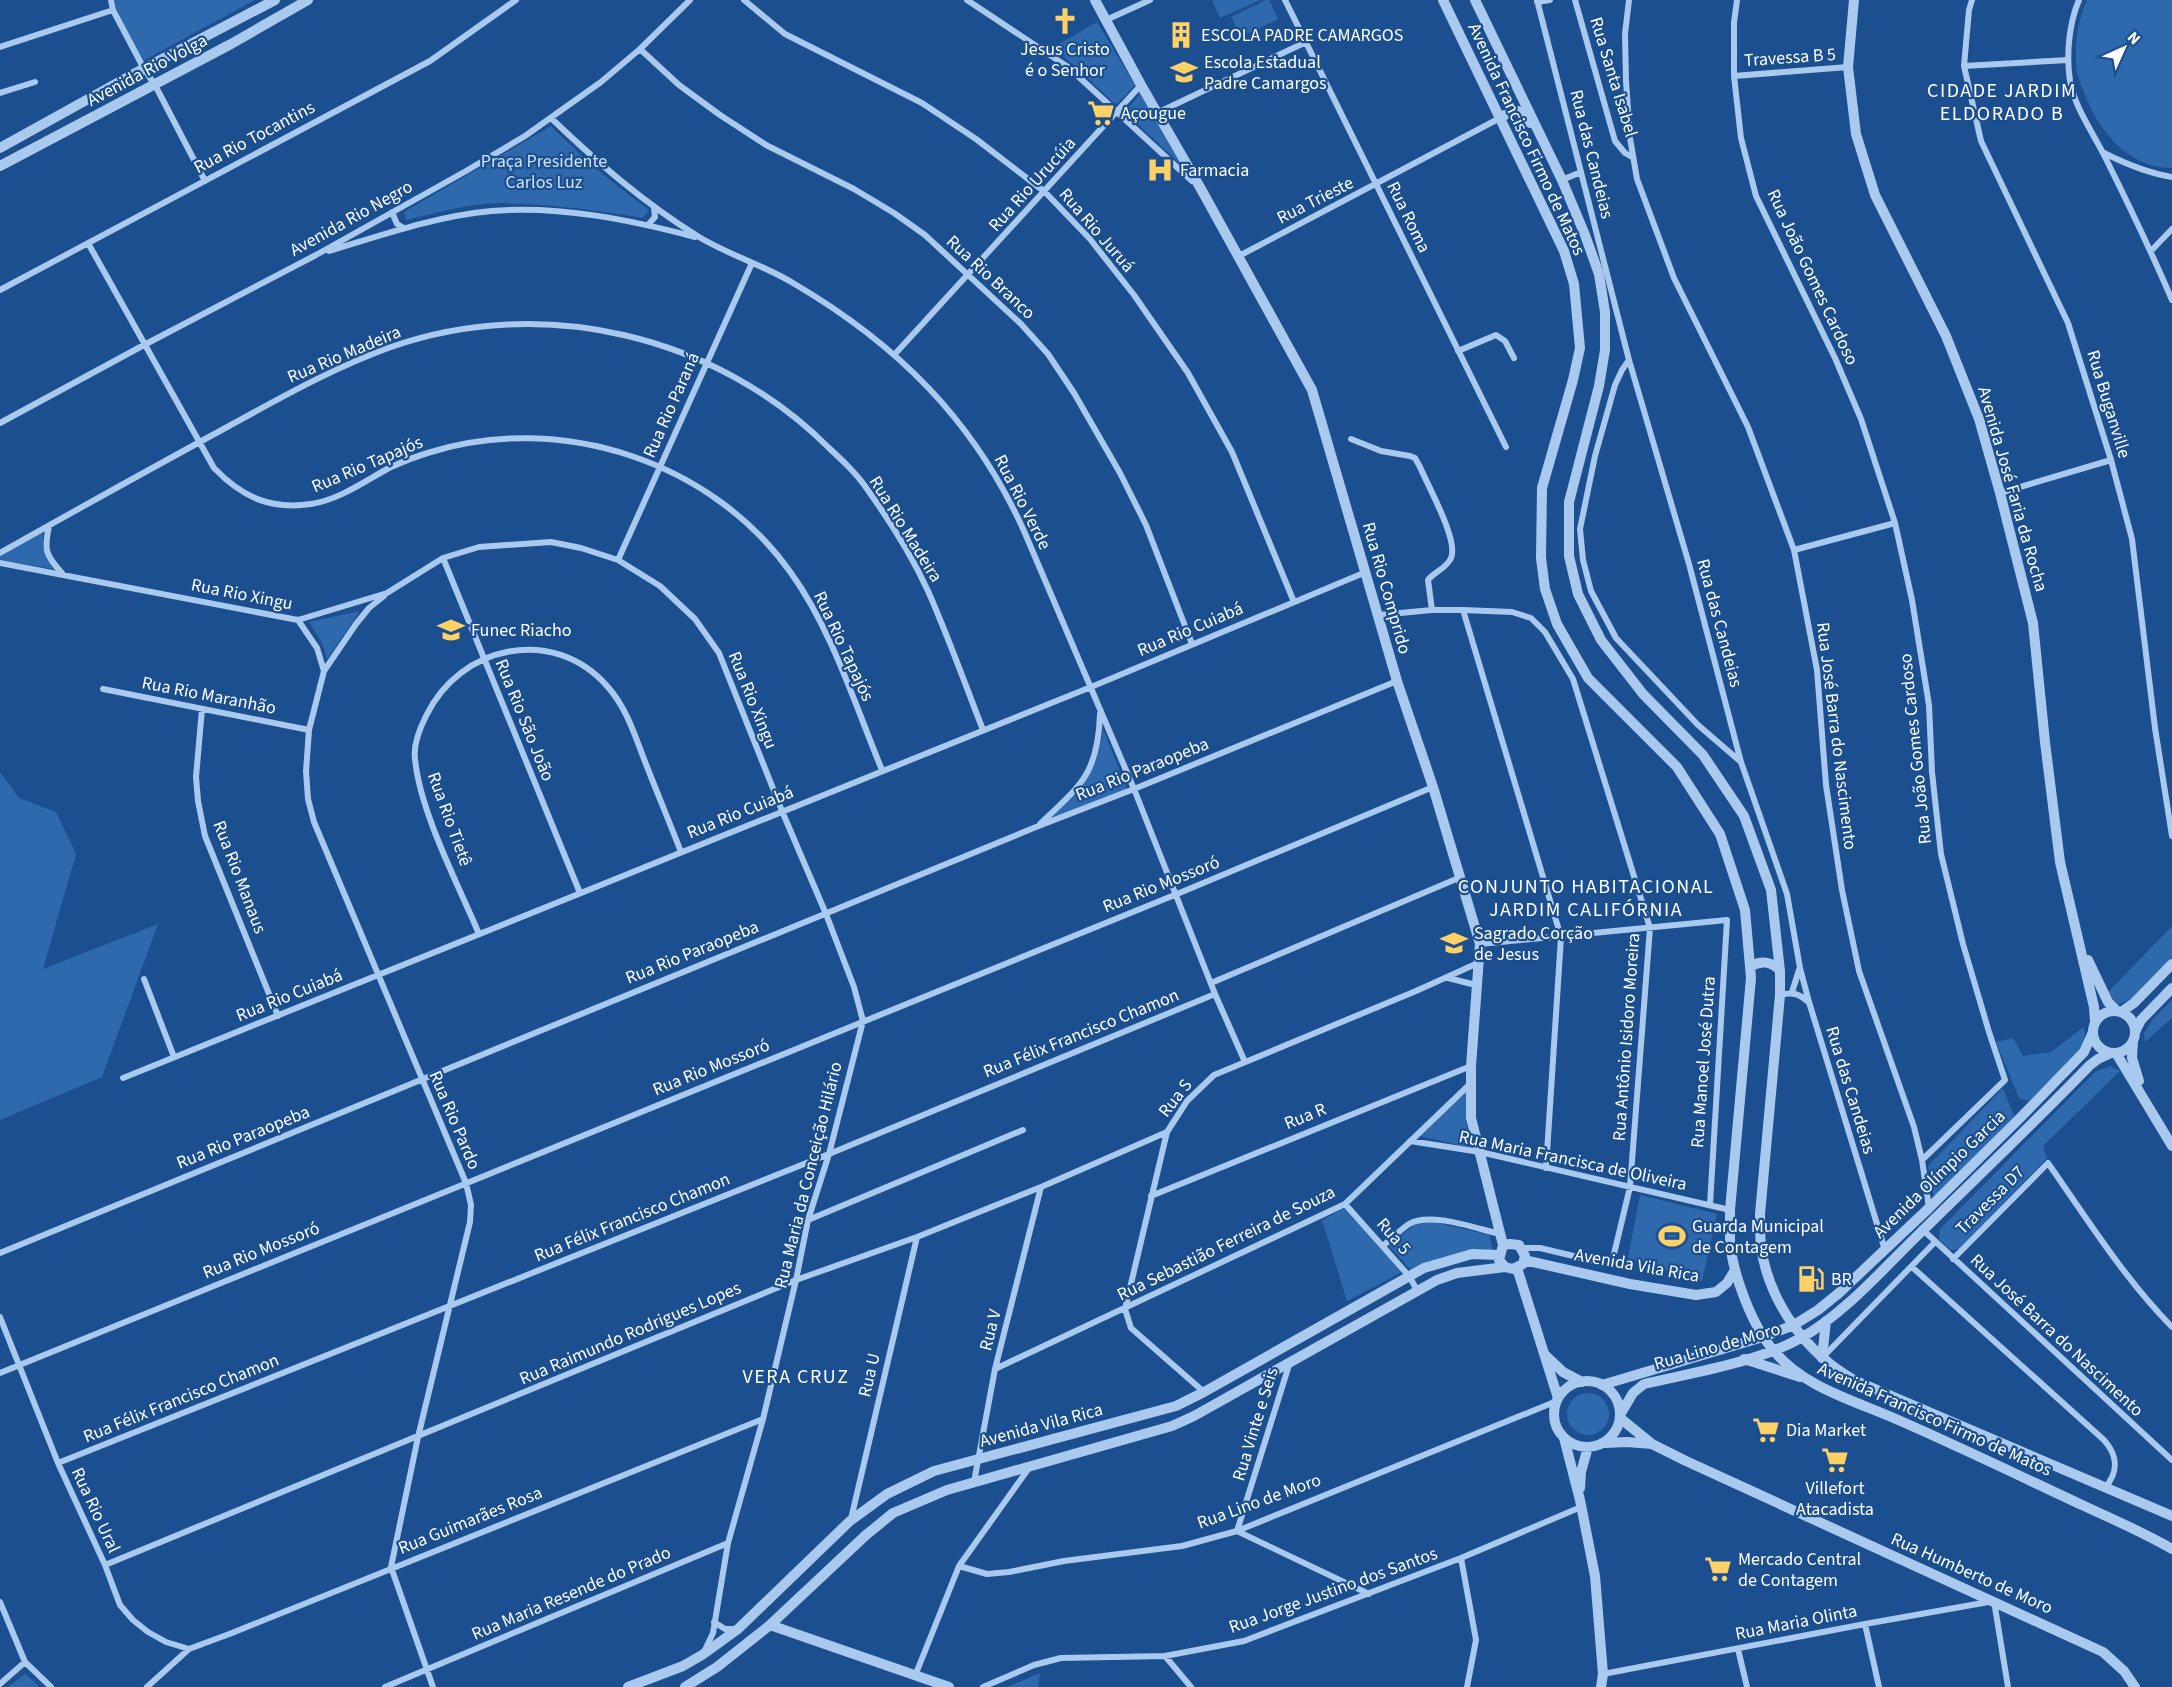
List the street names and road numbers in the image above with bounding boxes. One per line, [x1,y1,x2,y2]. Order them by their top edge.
street label: Rua Santa Isabel [1583,14,1644,140]
street label: Avenida Francisco Firmo de Matos [1462,19,1592,260]
street label: Avenida Rio Volga [83,28,212,113]
street label: Travessa B 5 [1743,42,1837,73]
street label: Rua das Candeias [1563,87,1620,221]
street label: Rua Rio Tocantins [189,95,319,180]
street label: Rua Rio Urucúia [983,131,1082,237]
street label: Rua Trieste [1273,170,1358,230]
street label: Avenida Rio Negro [285,174,417,263]
street label: Rua Roma [1381,177,1437,257]
street label: Rua Rio Juruá [1053,183,1140,278]
street label: Rua João Gomes Cardoso [1761,185,1864,369]
street label: Rua Rio Branco [941,229,1041,325]
street label: Rua Rio Madeira [284,319,405,390]
street label: Rua Buganville [2080,347,2137,461]
street label: Rua Rio Paraná [637,348,706,462]
street label: Avenida José Faria da Rocha [1971,384,2054,595]
street label: Rua Rio Tapajós [308,430,427,499]
street label: Rua Rio Verde [988,450,1057,554]
street label: Rua Rio Madeira [863,471,948,587]
street label: Rua Rio Comprido [1356,519,1417,657]
street label: Rua das Candeias [1690,556,1749,690]
street label: Rua Rio Xingu [189,572,295,617]
street label: Rua Rio Tapajós [807,587,880,705]
street label: Rua Rio Cuiabá [1133,596,1247,663]
street label: Rua José Barra do Nascimento [1810,621,1863,851]
street label: Rua Rio Xingu [722,648,783,753]
street label: Rua João Gomes Cardoso [1893,652,1938,846]
street label: Rua Rio São João [489,655,560,785]
street label: Rua Rio Maranhão [140,670,278,721]
street label: Rua Rio Paraopeba [1072,731,1213,808]
street label: Rua Rio Tietê [421,769,478,870]
street label: Rua Rio Cuiabá [683,780,797,845]
street label: Rua Rio Manaus [207,817,273,937]
street label: Rua Rio Mossoró [1099,850,1223,919]
street label: Rua Rio Paraopeba [622,914,763,991]
street label: Rua Antônio Isidoro Moreira [1607,932,1646,1142]
street label: Rua Rio Cuiabá [232,963,346,1028]
street label: Rua Manoel José Dutra [1685,975,1722,1149]
street label: Rua Félix Francisco Chamon [980,983,1183,1084]
street label: Rua das Candeias [1819,1023,1882,1157]
street label: Rua Rio Mossoró [649,1033,773,1102]
street label: Rua Maria da Conceição Hilário [768,1059,849,1291]
street label: Rua Rio Pardo [423,1067,487,1173]
street label: Rua S [1153,1074,1198,1123]
street label: Rua R [1281,1097,1330,1136]
street label: Rua Rio Paraopeba [173,1099,314,1176]
street label: Avenida Olímpio Garcia [1868,1104,2011,1244]
street label: Rua Maria Francisca de Oliveira [1457,1124,1689,1197]
street label: Travessa D7 [1950,1160,2031,1241]
street label: Rua Félix Francisco Chamon [531,1167,734,1268]
street label: Rua Sebastião Ferreira de Souza [1113,1180,1339,1307]
street label: Rua 5 [1371,1212,1417,1260]
street label: Rua Rio Mossoró [199,1216,323,1285]
street label: Avenida Vila Rica [1572,1242,1701,1289]
street label: Rua José Barra do Nascimento [1964,1248,2149,1423]
street label: Rua Raimundo Rodrigues Lopes [516,1275,745,1392]
street label: Rua V [973,1306,1008,1354]
street label: Rua Lino de Moro [1651,1317,1783,1376]
street label: Rua Félix Francisco Chamon [80,1348,283,1449]
street label: Rua U [852,1351,887,1400]
street label: Avenida Francisco Firmo de Matos [1814,1356,2056,1483]
street label: Rua Vinte e Seis [1226,1364,1285,1484]
street label: Avenida Vila Rica [977,1397,1105,1454]
street label: Rua Rio Ural [65,1463,126,1557]
street label: Rua Lino de Moro [1194,1467,1325,1535]
street label: Rua Guimarães Rosa [394,1480,546,1561]
street label: Rua Humberto de Moro [1887,1527,2057,1620]
street label: Rua Maria Resende do Prado [468,1540,675,1647]
street label: Rua Jorge Justino dos Santos [1225,1541,1441,1640]
street label: Rua Maria Olinta [1733,1598,1859,1647]

